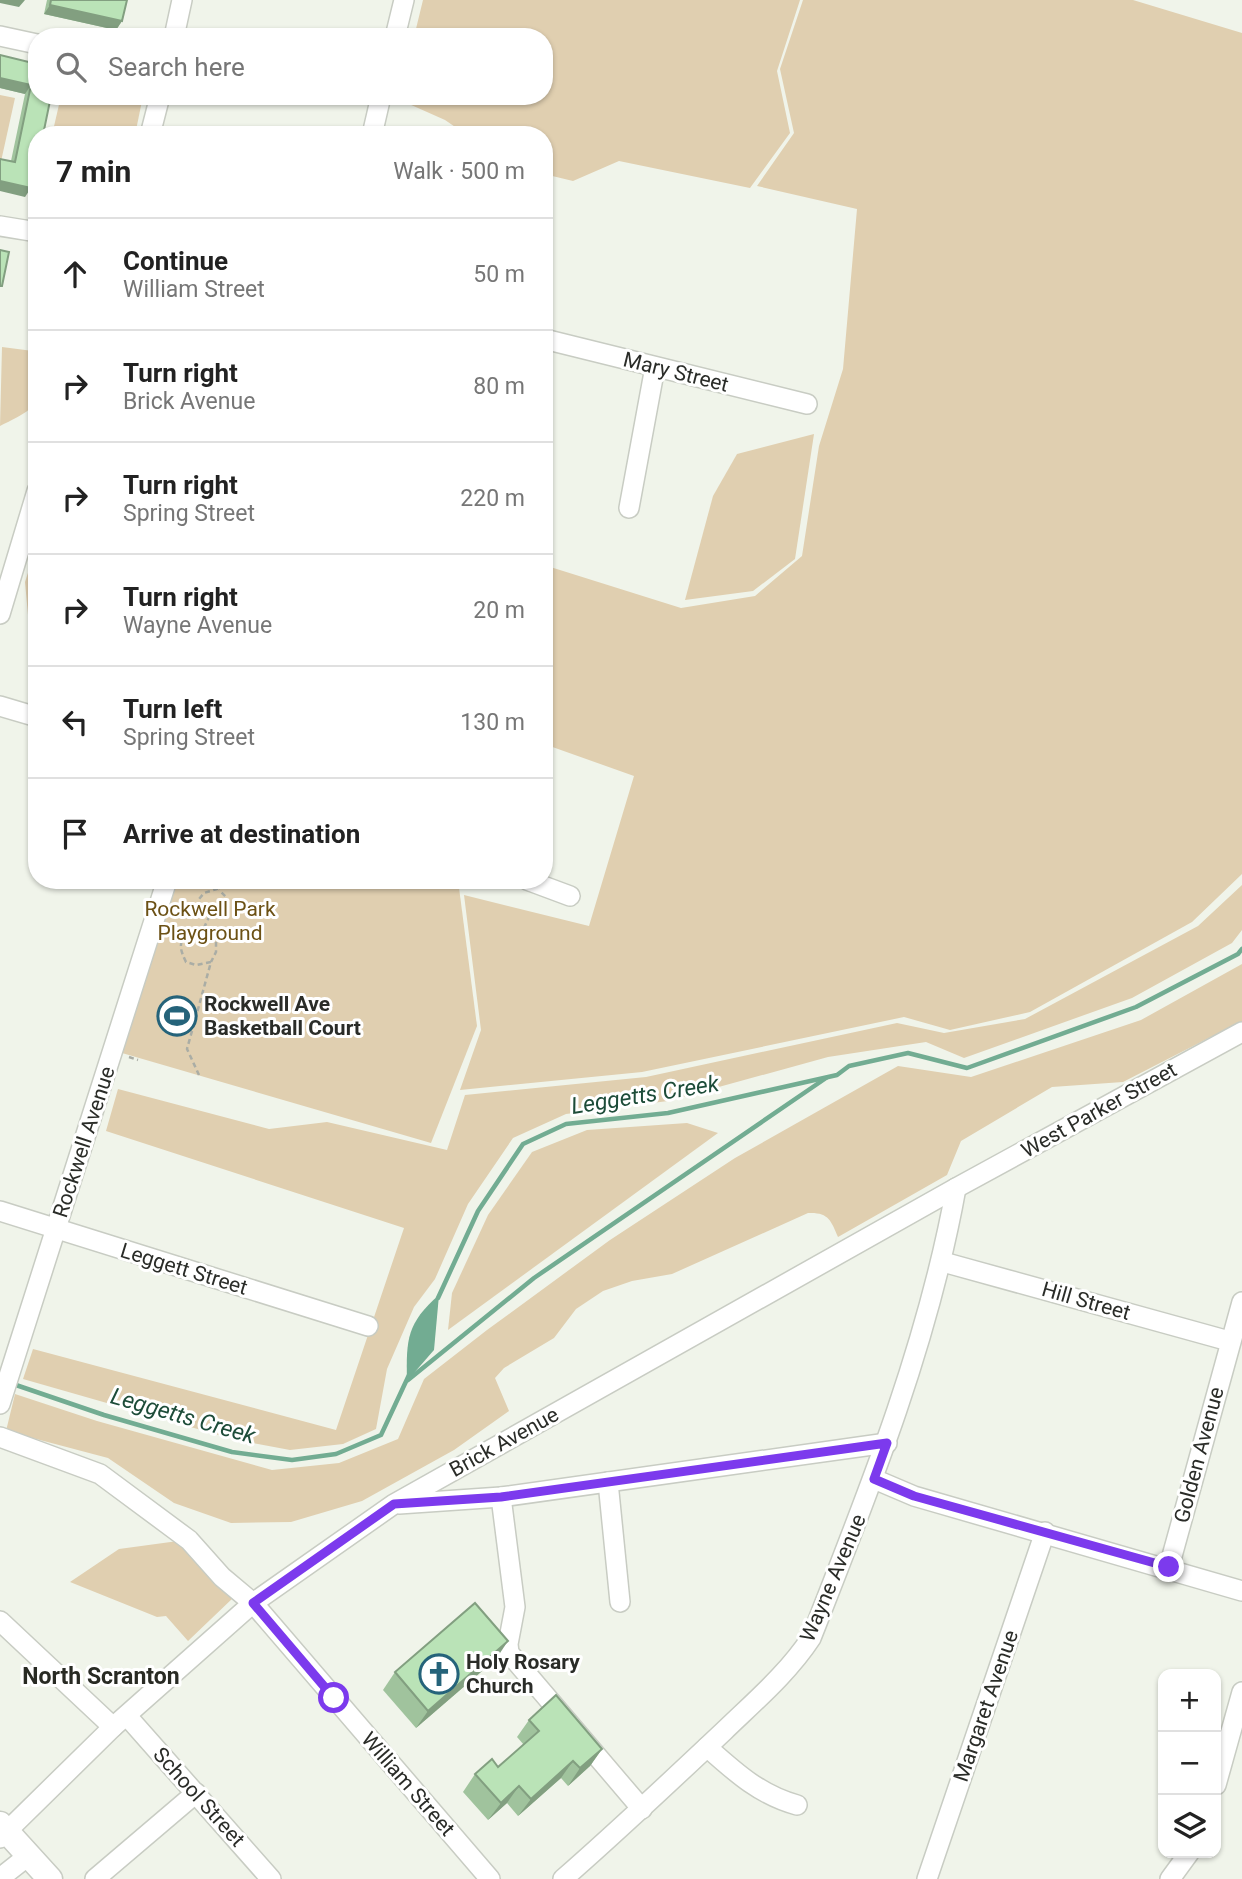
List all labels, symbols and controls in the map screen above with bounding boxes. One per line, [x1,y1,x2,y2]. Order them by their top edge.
search box [28,28,553,105]
icon: search [52,48,90,86]
text: Search here [108,52,245,82]
text: 7 min [56,154,131,189]
text: Walk · 500 m [393,158,525,185]
text: Continue [123,246,228,276]
icon: ahead [56,255,94,293]
text: 50 m [473,261,525,288]
text: William Street [123,276,265,303]
street label: Mary Street [621,347,731,397]
text: Turn right [123,358,238,388]
icon: right [56,367,94,405]
text: 80 m [473,373,525,400]
text: Brick Avenue [123,388,255,415]
text: Turn right [123,470,238,500]
icon: right [56,479,94,517]
text: 220 m [460,485,525,512]
text: Spring Street [123,500,255,527]
text: Turn right [123,582,238,612]
icon: right [56,591,94,629]
text: 20 m [473,597,525,624]
text: Wayne Avenue [123,612,272,639]
text: Turn left [123,694,222,724]
icon: left [56,703,94,741]
text: 130 m [460,709,525,736]
text: Spring Street [123,724,255,751]
icon: arrive [56,815,94,853]
text: Arrive at destination [123,819,360,849]
park label: Rockwell Park Playground [144,897,276,945]
place label: Rockwell Ave Basketball Court [204,992,361,1040]
sports icon: Rockwell Ave Basketball Court [156,995,198,1037]
street label: West Parker Street [1017,1057,1181,1163]
street label: Rockwell Avenue [48,1063,120,1221]
water label: Leggetts Creek [569,1070,722,1120]
street label: Leggett Street [118,1238,251,1300]
street label: Hill Street [1039,1277,1133,1325]
water label: Leggetts Creek [108,1382,259,1450]
street label: Golden Avenue [1169,1384,1229,1526]
street label: Brick Avenue [445,1402,563,1482]
street label: Wayne Avenue [795,1511,871,1645]
route end [1153,1551,1184,1582]
street label: Margaret Avenue [949,1627,1023,1785]
place label: Holy Rosary Church [466,1650,580,1698]
church icon: Holy Rosary Church [418,1653,460,1695]
district label: North Scranton [22,1663,180,1690]
map controls [1158,1669,1221,1858]
button: + [1158,1669,1221,1732]
route start [318,1682,349,1713]
street label: William Street [356,1727,460,1841]
button: − [1158,1732,1221,1795]
street label: School Street [148,1743,250,1851]
button: layers [1158,1795,1221,1858]

